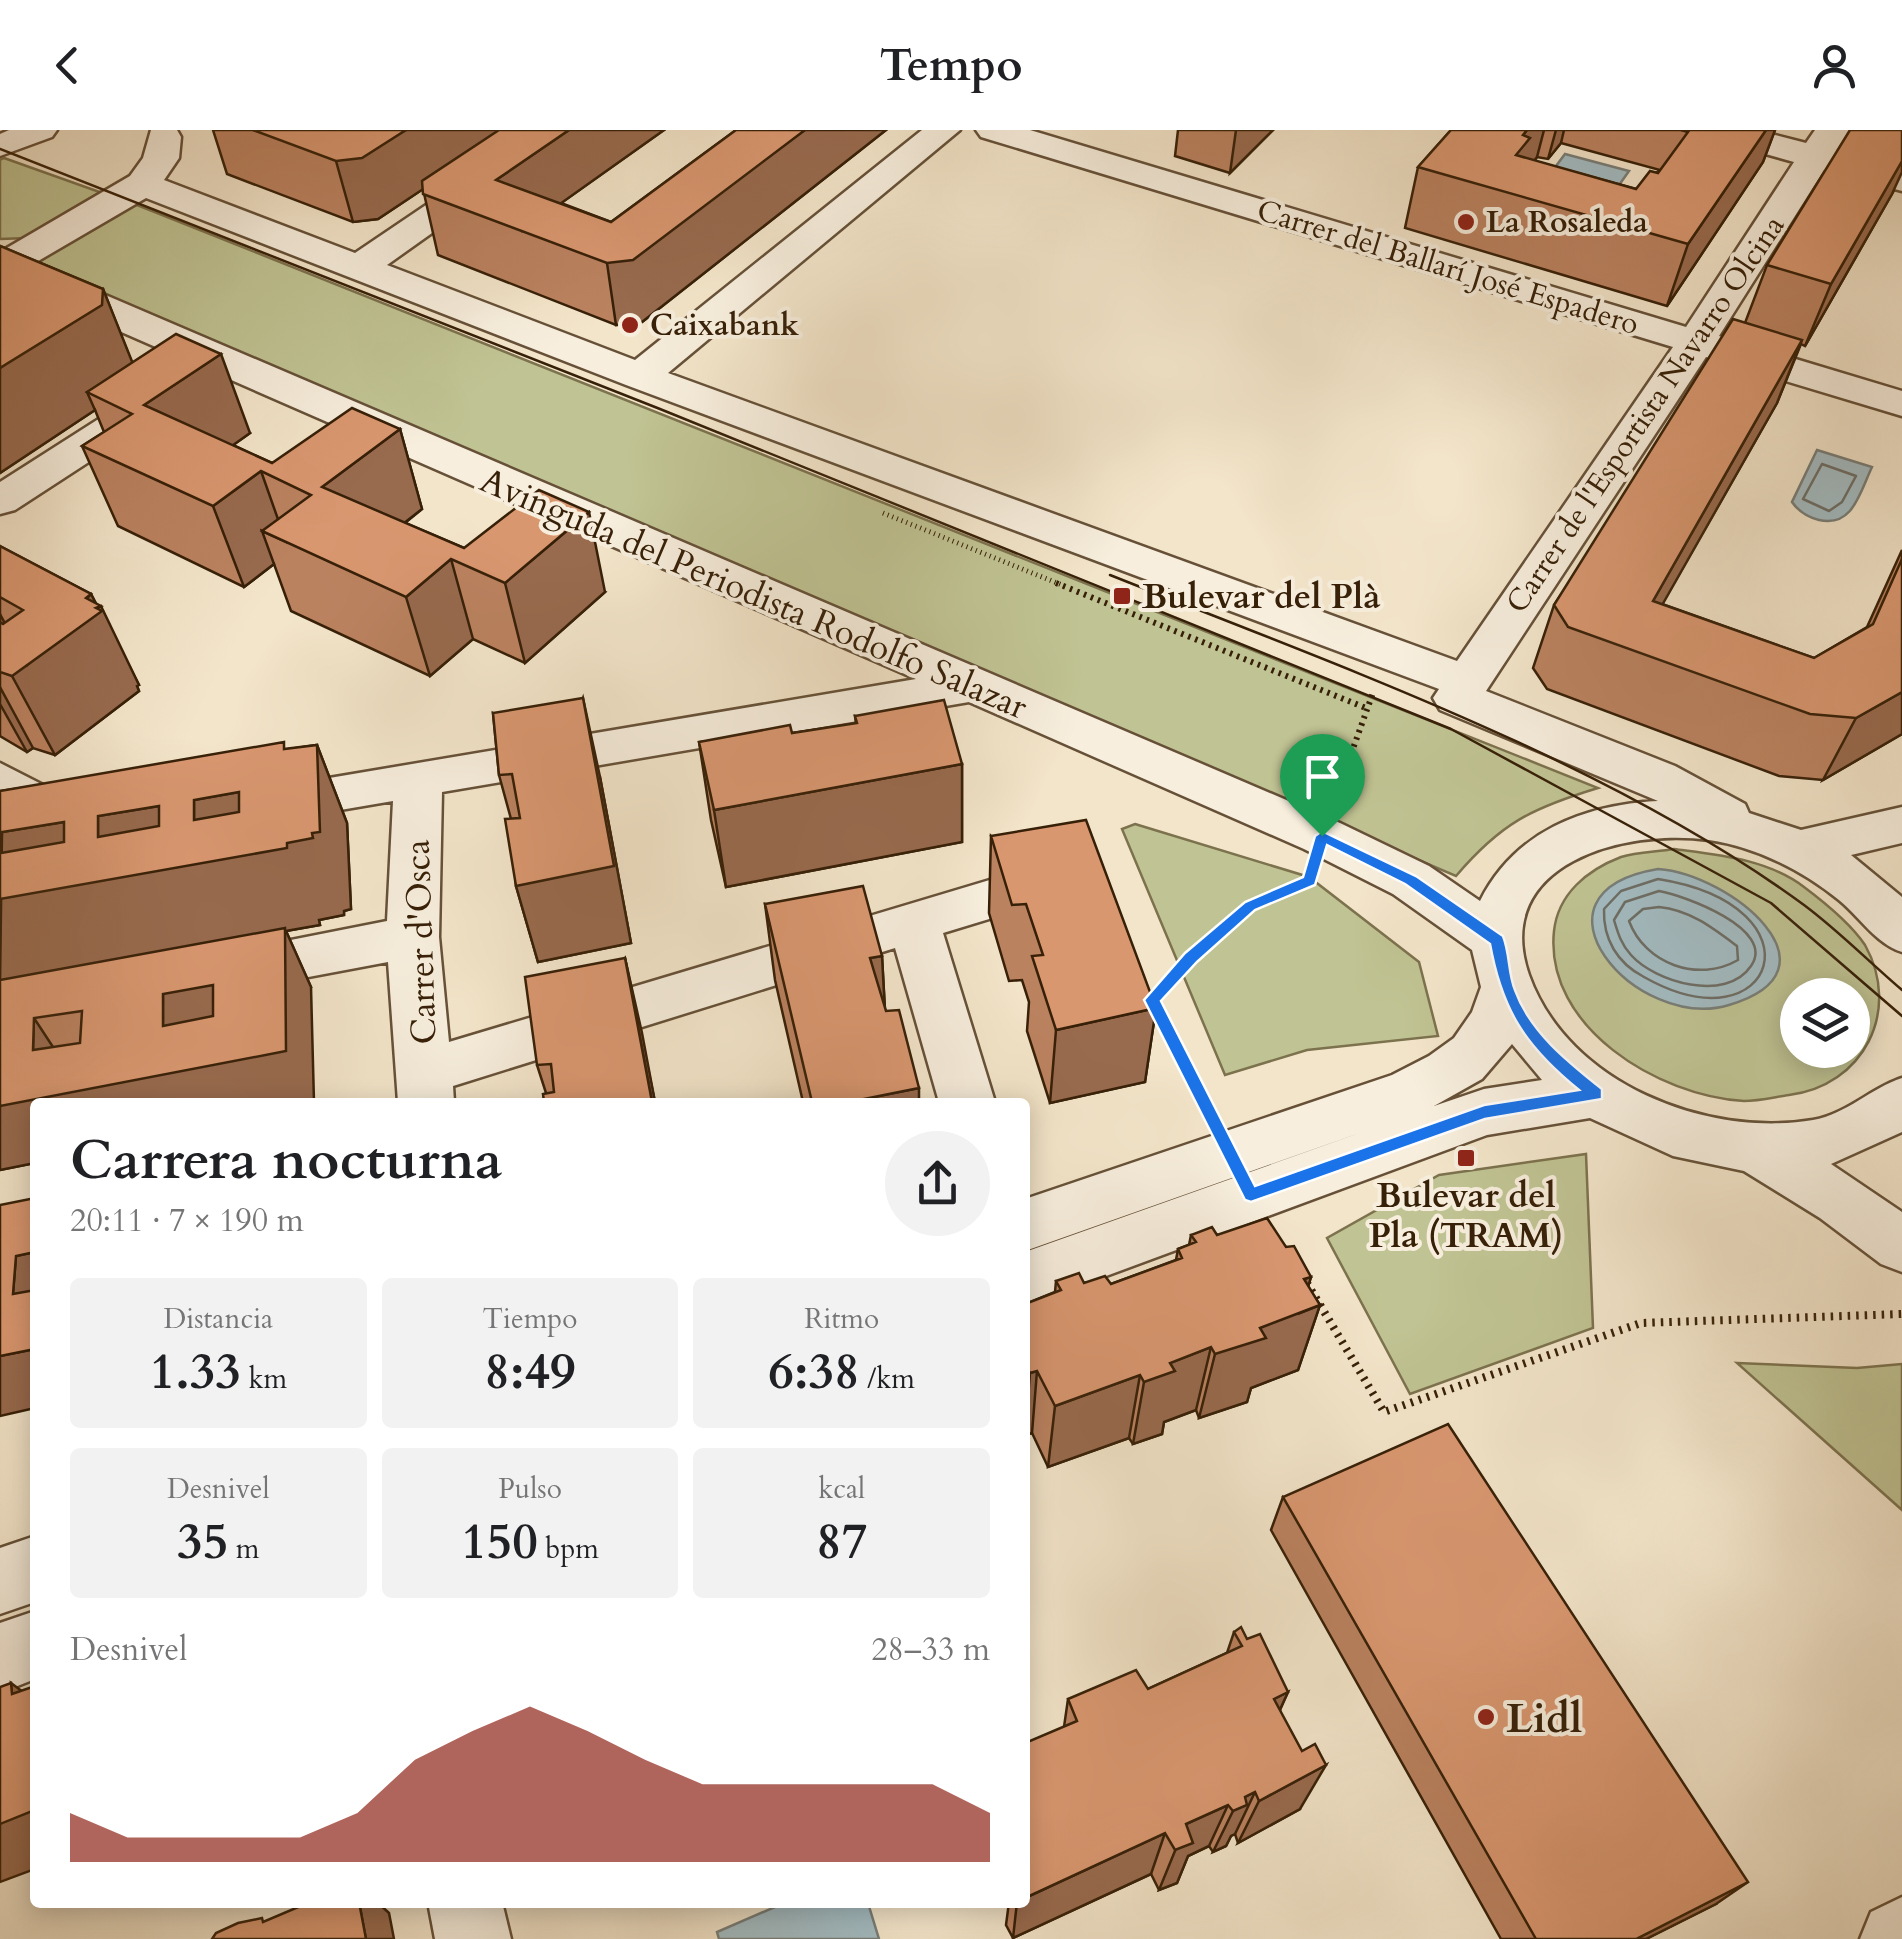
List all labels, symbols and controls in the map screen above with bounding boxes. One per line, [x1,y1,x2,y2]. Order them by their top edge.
text: Tempo [880,35,1022,96]
icon: back [40,38,95,93]
icon: person [1807,38,1862,93]
street label: Carrer del Ballarí José Espadero [1252,190,1644,345]
place label: La Rosaleda [1486,202,1648,243]
street label: Carrer de l'Esportista Navarro Olcina [1497,207,1794,621]
marker: La Rosaleda [1455,211,1477,233]
place label: Caixabank [650,305,799,346]
marker: Caixabank [619,314,641,336]
street label: Avinguda del Periodista Rodolfo Salazar [473,457,1035,731]
place label: Bulevar del Plà [1142,573,1381,621]
marker: Bulevar del Plà [1111,585,1133,607]
pin [1280,734,1365,837]
icon: arrive [1295,749,1350,804]
street label: Carrer d'Osca [393,839,449,1045]
map controls [1780,978,1870,1068]
button: layers [1780,978,1870,1068]
text: Carrera nocturna [70,1124,502,1198]
button: share [885,1131,990,1236]
marker: Bulevar del Pla (TRAM) [1455,1147,1477,1169]
place label: Bulevar del Pla (TRAM) [1369,1172,1563,1260]
text: 20:11 · 7 × 190 m [70,1199,304,1243]
text: Distancia [164,1300,273,1338]
text: Tiempo [483,1300,577,1338]
text: Ritmo [804,1300,879,1338]
text: 1.33 [150,1338,241,1406]
text: 8:49 [484,1338,576,1406]
text: 6:38 [768,1338,860,1406]
text: km [241,1360,287,1398]
text: /km [860,1360,915,1398]
text: Desnivel [167,1470,270,1508]
text: Pulso [498,1470,562,1508]
text: kcal [818,1470,865,1508]
text: 35 [177,1508,228,1576]
text: 150 [461,1508,538,1576]
text: 87 [816,1508,867,1576]
text: m [228,1530,260,1568]
text: bpm [538,1530,599,1568]
text: Desnivel [70,1628,187,1672]
text: 28–33 m [871,1628,990,1672]
place label: Lidl [1506,1690,1582,1747]
marker: Lidl [1475,1706,1497,1728]

